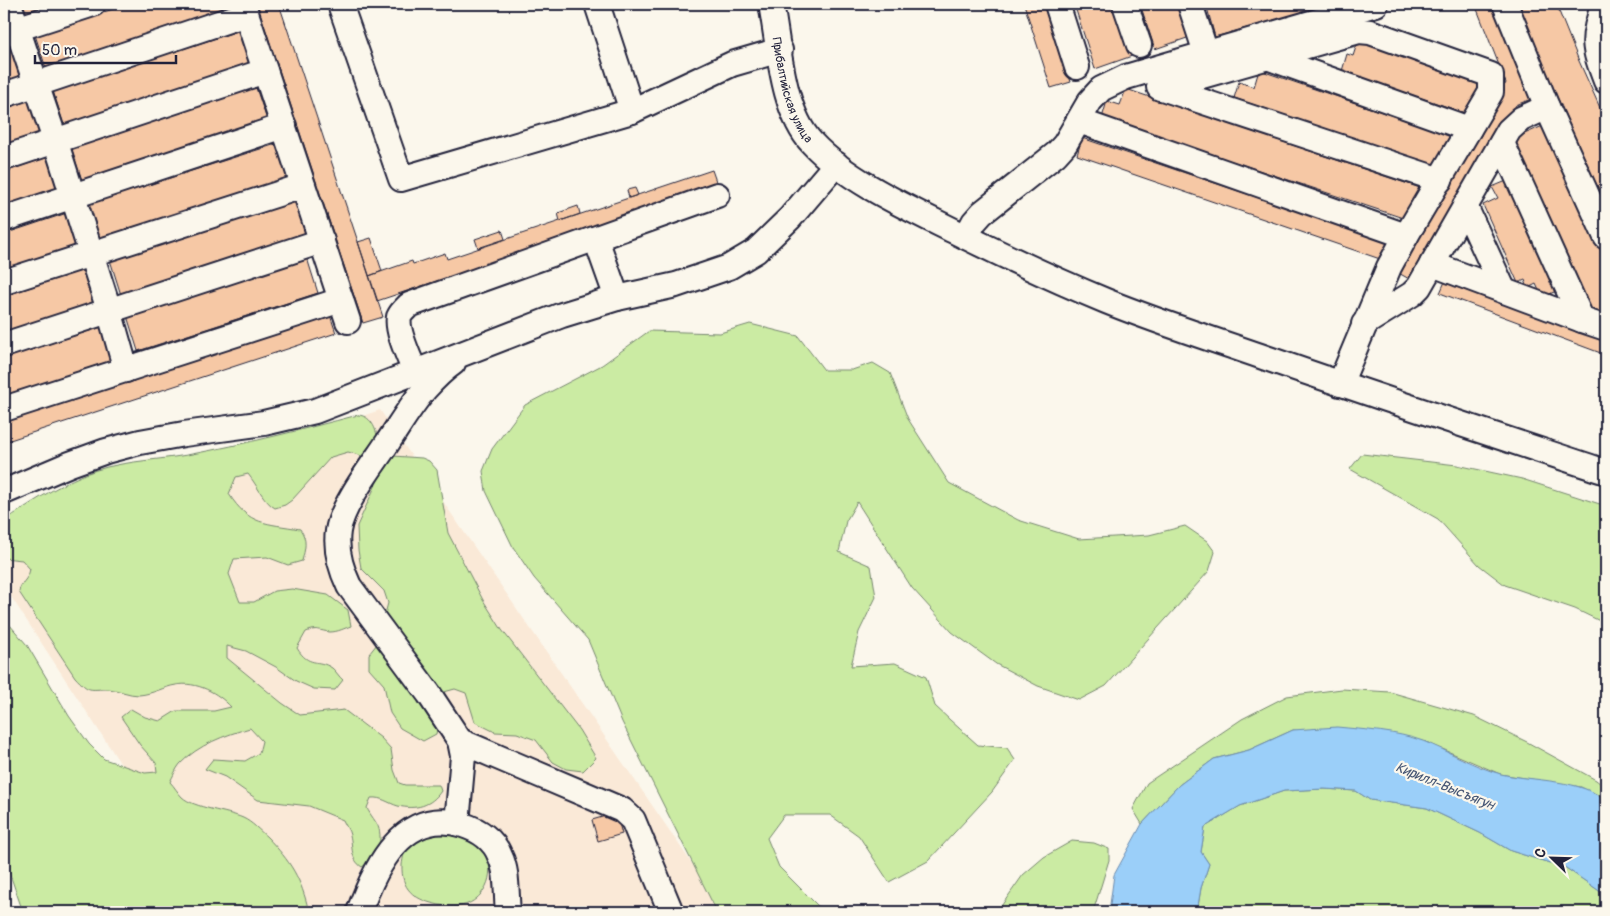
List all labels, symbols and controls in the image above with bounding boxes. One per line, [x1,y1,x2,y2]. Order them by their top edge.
scale bar [35,32,176,64]
street label: Прибалтийская улица [769,36,816,146]
text: 50 m [42,41,77,60]
water label: Кирилл-Высъягун [1393,758,1499,814]
north arrow [1528,834,1578,884]
text: С [1531,845,1550,860]

